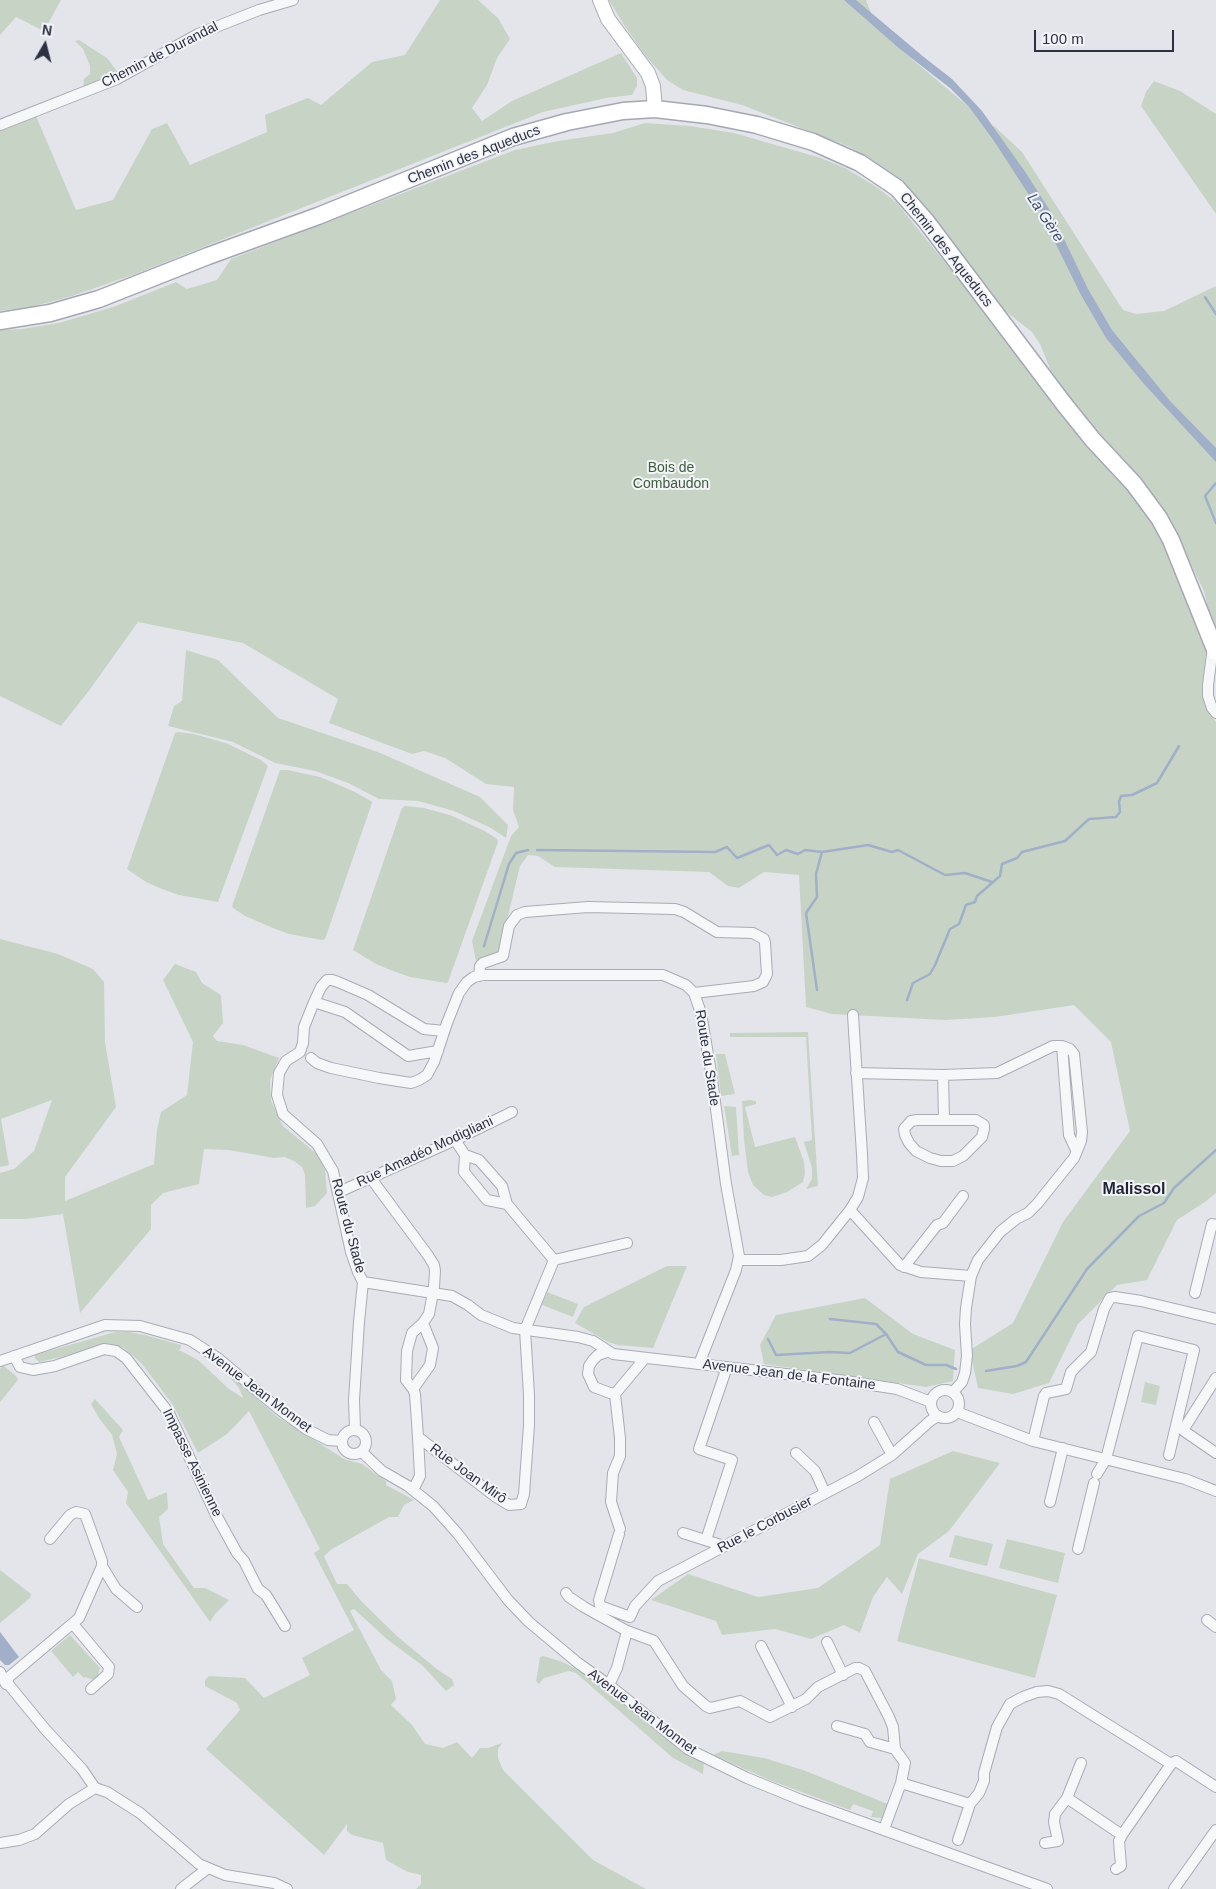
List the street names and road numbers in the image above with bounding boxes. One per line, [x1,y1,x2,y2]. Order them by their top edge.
street label: Chemin de Durandal [99,18,221,92]
street label: Chemin des Aqueducs [405,122,543,188]
street label: Chemin des Aqueducs [896,189,996,311]
street label: Route du Stade [691,1009,723,1107]
street label: Rue Amadéo Modigliani [354,1113,496,1191]
street label: Route du Stade [327,1177,369,1275]
street label: Avenue Jean Monnet [199,1344,315,1436]
street label: Avenue Jean de la Fontaine [702,1356,876,1394]
street label: Impasse Asinienne [159,1406,225,1520]
street label: Rue Joan Mirô [426,1440,510,1508]
street label: Rue le Corbusier [715,1493,815,1557]
street label: Avenue Jean Monnet [584,1666,700,1758]

